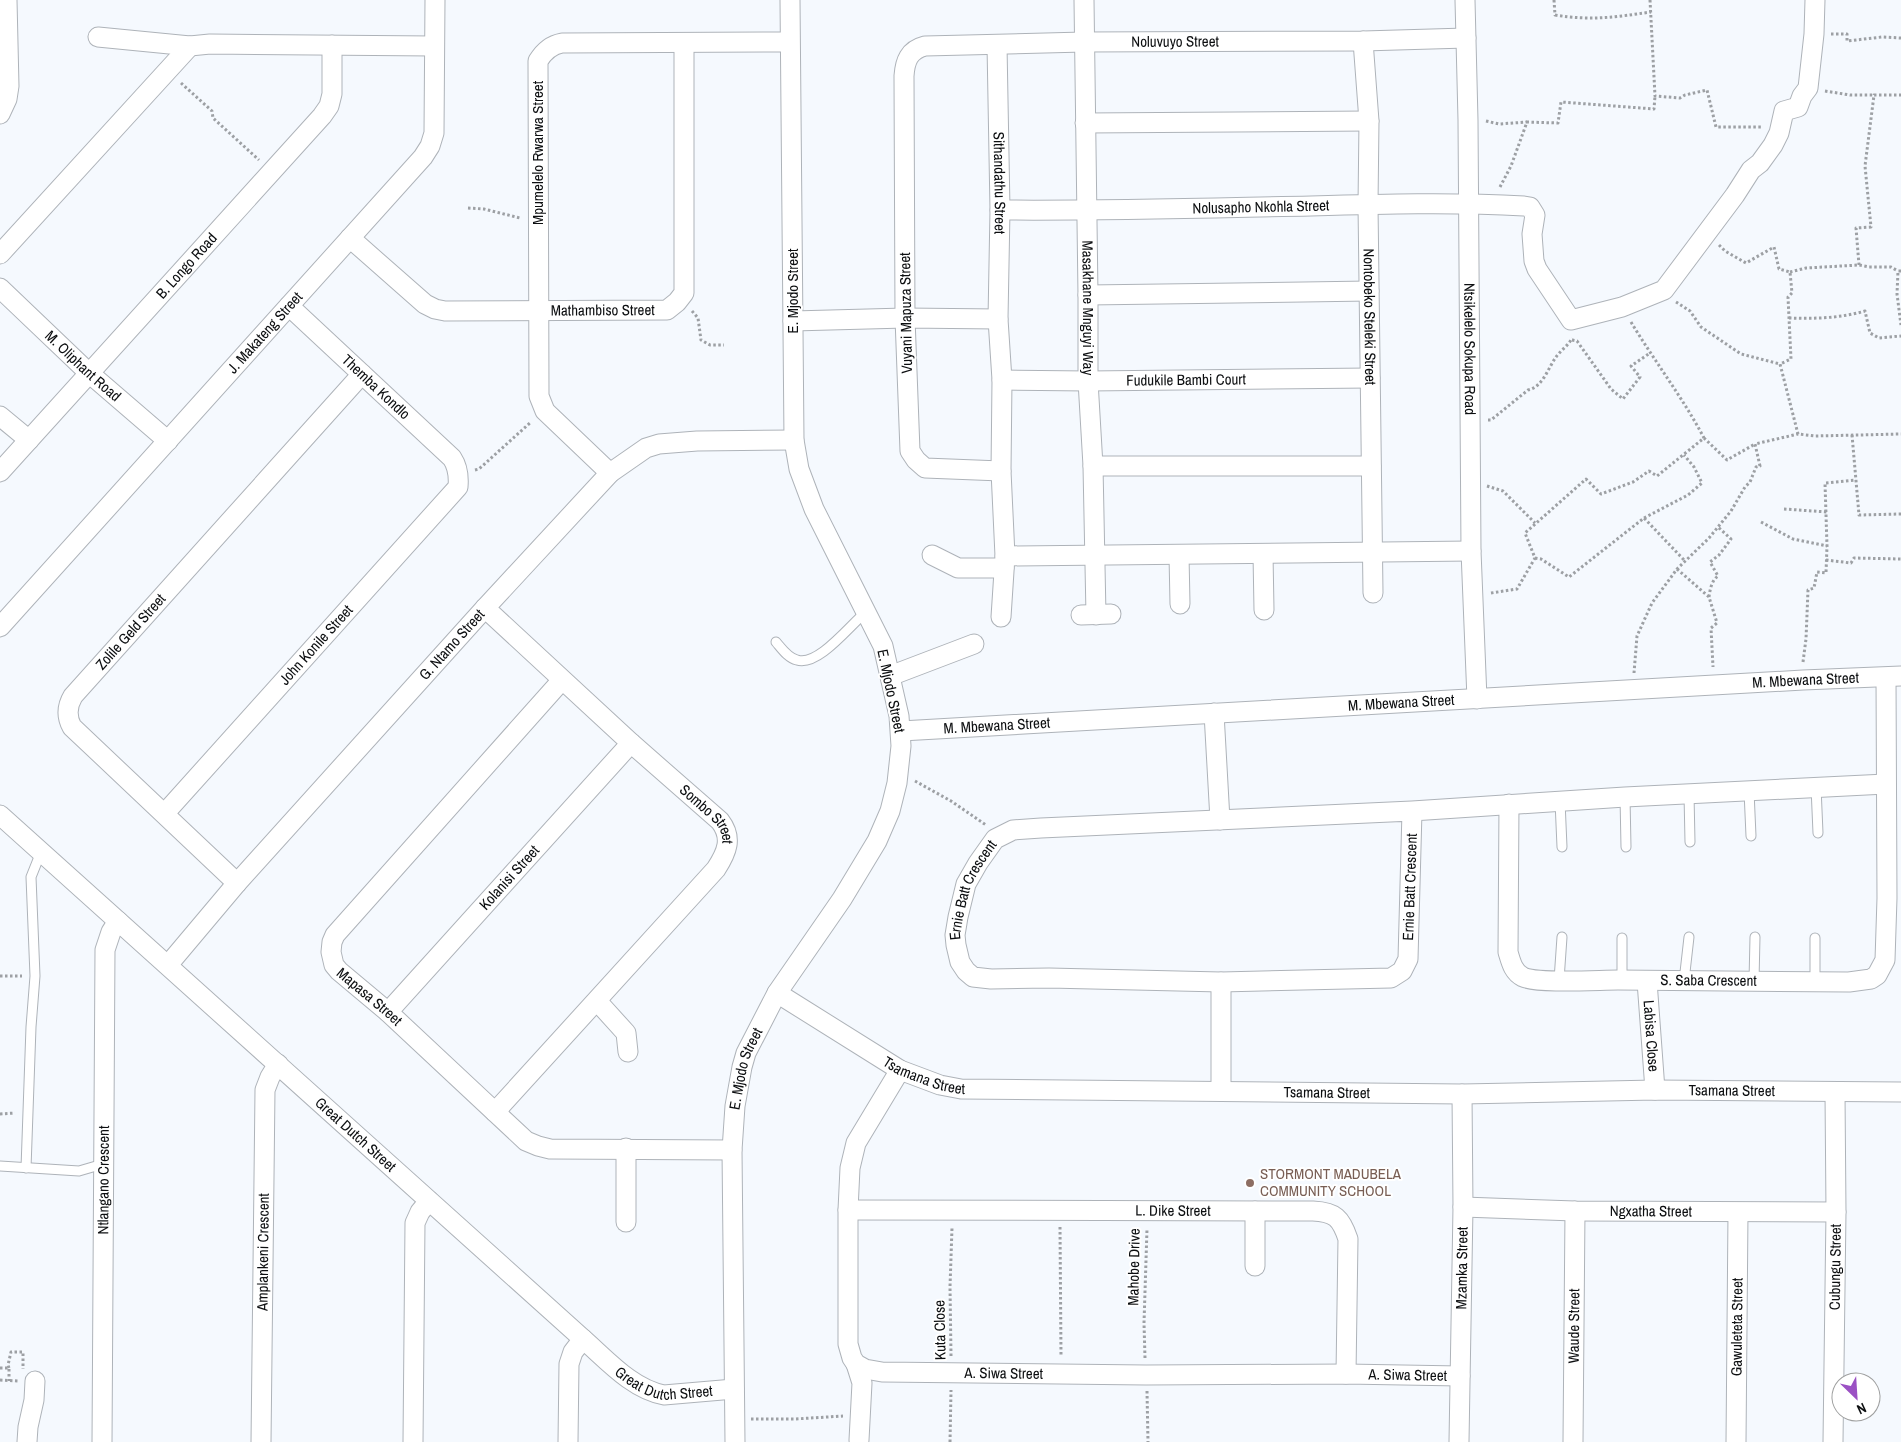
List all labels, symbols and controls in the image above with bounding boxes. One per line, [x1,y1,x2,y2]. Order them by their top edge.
street label: Noluvuyo Street [1131,31,1220,52]
street label: Mpumelelo Rwarwa Street [527,80,548,225]
street label: Sithandathu Street [989,131,1011,235]
street label: Nolusapho Nkohla Street [1192,194,1330,218]
street label: B. Longo Road [151,228,221,303]
street label: Masakhane Mnguyi Way [1077,240,1099,376]
street label: E. Mjodo Street [782,248,803,333]
street label: Nontobeko Steleki Street [1359,248,1381,386]
street label: Vuyani Mapuza Street [894,252,917,374]
street label: Ntsikelelo Sokupa Road [1459,283,1481,415]
street label: J. Makateng Street [222,286,307,378]
street label: Mathambiso Street [551,299,655,321]
street label: M. Oliphant Road [41,325,126,406]
street label: Themba Kondlo [337,349,415,424]
street label: Fudukile Bambi Court [1126,368,1247,391]
street label: Zolile Geld Street [90,588,170,674]
street label: John Konile Street [274,599,358,689]
street label: G. Ntamo Street [414,604,489,684]
street label: E. Mjodo Street [872,647,911,735]
street label: M. Mbewana Street [1752,667,1860,693]
street label: M. Mbewana Street [1347,689,1456,716]
street label: M. Mbewana Street [943,712,1051,739]
street label: Sombo Street [675,779,739,845]
street label: Ernie Batt Crescent [1397,832,1422,941]
street label: Ernie Batt Crescent [944,835,1002,941]
street label: Kolanisi Street [474,840,544,914]
street label: Mapasa Street [332,962,408,1031]
street label: S. Saba Crescent [1660,969,1757,991]
street label: Labisa Close [1638,999,1665,1073]
street label: E. Mjodo Street [724,1023,768,1111]
street label: Tsamana Street [879,1051,966,1099]
street label: Tsamana Street [1688,1079,1776,1101]
street label: Tsamana Street [1283,1081,1371,1103]
street label: Great Dutch Street [311,1092,401,1177]
street label: Ntlangano Crescent [92,1125,114,1234]
place label: STORMONT MADUBELA COMMUNITY SCHOOL [1260,1163,1402,1201]
marker: STORMONT MADUBELA COMMUNITY SCHOOL [1244,1177,1256,1189]
street label: Amplankeni Crescent [251,1192,274,1312]
street label: L. Dike Street [1135,1200,1211,1221]
street label: Ngxatha Street [1610,1200,1693,1221]
street label: Cubungu Street [1824,1223,1846,1310]
street label: Mzamka Street [1450,1226,1473,1310]
street label: Mahobe Drive [1122,1228,1145,1306]
street label: Gawuleteta Street [1726,1277,1747,1376]
street label: Waude Street [1563,1288,1584,1364]
street label: Kuta Close [928,1300,951,1360]
street label: Great Dutch Street [611,1361,714,1405]
street label: A. Siwa Street [963,1362,1044,1384]
street label: A. Siwa Street [1367,1363,1448,1386]
north arrow [1831,1372,1881,1422]
text: N [1854,1399,1869,1419]

